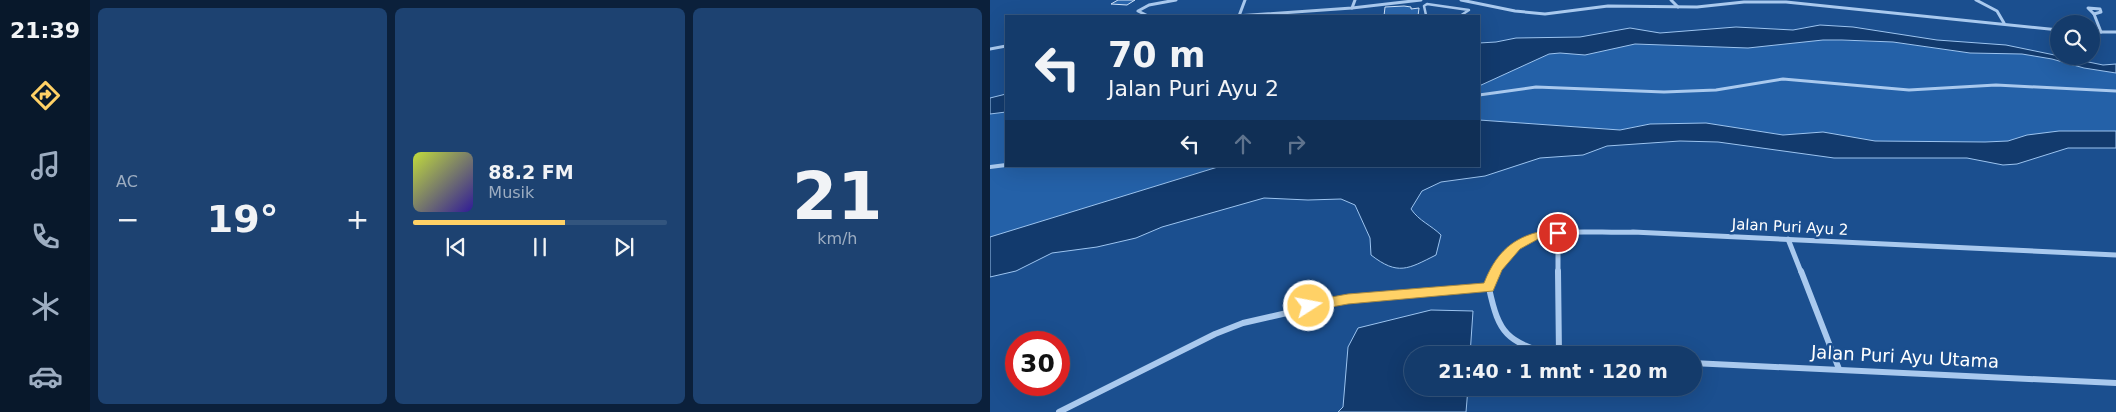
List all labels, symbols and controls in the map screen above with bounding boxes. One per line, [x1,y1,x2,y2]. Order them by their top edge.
map controls [2050,15,2100,65]
button: search [2050,15,2100,65]
text: 21:39 [10,18,80,43]
icon: left [1025,35,1090,100]
text: 70 m [1108,35,1205,75]
text: Jalan Puri Ayu 2 [1108,76,1279,101]
icon: directions [28,78,63,113]
icon: left [1176,130,1204,158]
icon: ahead [1229,130,1257,158]
icon: right [1282,130,1310,158]
icon: music [28,148,63,183]
text: 21 [792,159,883,234]
text: 88.2 FM [488,161,574,183]
text: AC [116,172,138,191]
text: Musik [488,183,534,202]
text: 19° [207,197,279,241]
text: − [116,203,139,236]
text: + [346,203,369,236]
pin [1537,212,1579,254]
street label: Jalan Puri Ayu 2 [1730,215,1849,239]
icon: phone [28,219,63,254]
icon: arrive [1544,219,1572,247]
text: km/h [817,229,858,248]
icon: previous [442,233,470,261]
icon: pause [526,233,554,261]
icon: next [610,233,638,261]
position arrow [1282,279,1334,331]
icon: climate [28,289,63,324]
speed limit sign: 30 [1005,331,1070,396]
street label: Jalan Puri Ayu Utama [1809,341,2000,372]
icon: car [28,359,63,394]
text: 21:40 · 1 mnt · 120 m [1438,360,1668,382]

